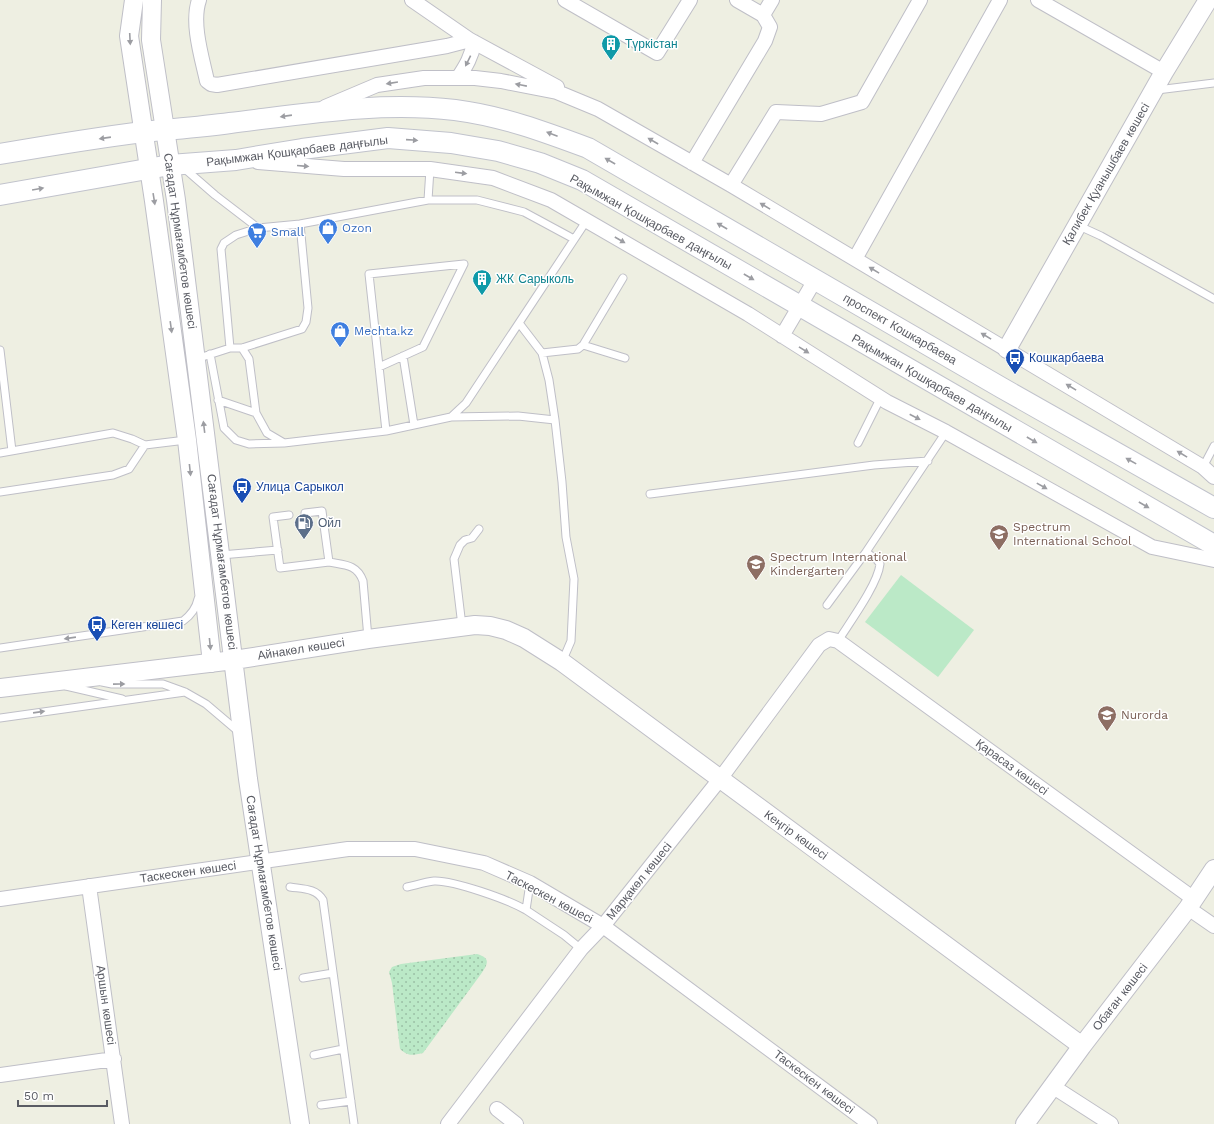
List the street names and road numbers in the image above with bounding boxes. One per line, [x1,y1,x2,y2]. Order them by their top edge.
street label: Қалибек Қуанышбаев көшесі [1059,100,1153,248]
street label: Рақымжан Қошқарбаев даңғылы [205,133,389,169]
street label: Сағадат Нұрмағамбетов көшесі [161,152,199,330]
street label: Рақымжан Қошқарбаев даңғылы [568,172,734,272]
street label: проспект Кошкарбаева [841,291,960,367]
street label: Рақымжан Қошқарбаев даңғылы [849,331,1015,435]
street label: Сағадат Нұрмағамбетов көшесі [204,473,240,651]
street label: Айнакөл көшесі [256,635,346,663]
street label: Қарасаз көшесі [973,736,1051,798]
street label: Сағадат Нұрмағамбетов көшесі [243,794,285,972]
street label: Кеңгір көшесі [762,807,830,863]
street label: Марқакөл көшесі [604,840,674,922]
street label: Таскескен көшесі [139,858,237,886]
street label: Таскескен көшесі [503,868,595,926]
street label: Обаған көшесі [1089,961,1151,1033]
street label: Аршын көшесі [93,964,119,1046]
street label: Таскескен көшесі [771,1047,857,1117]

